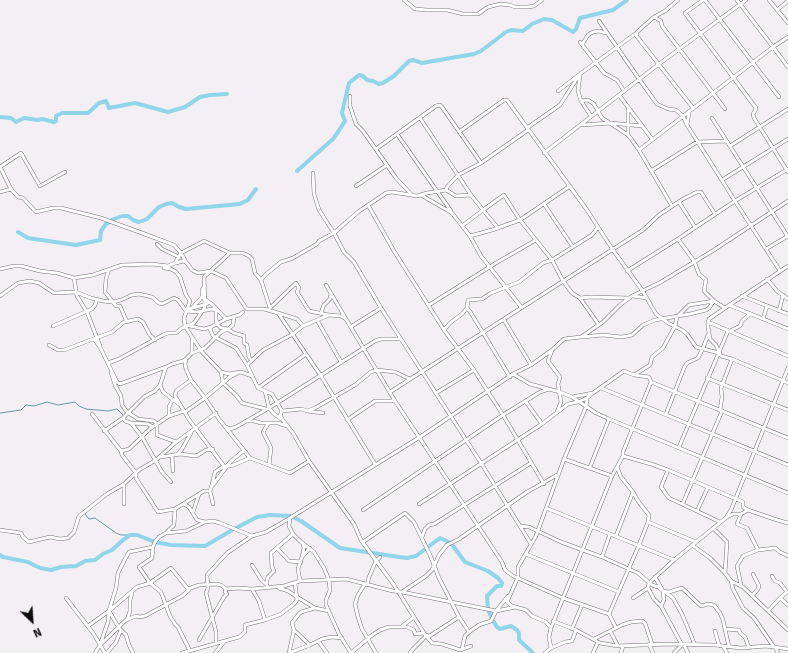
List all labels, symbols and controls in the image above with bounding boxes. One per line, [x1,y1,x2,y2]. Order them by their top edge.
north arrow [12,601,52,641]
text: N [31,625,43,640]

